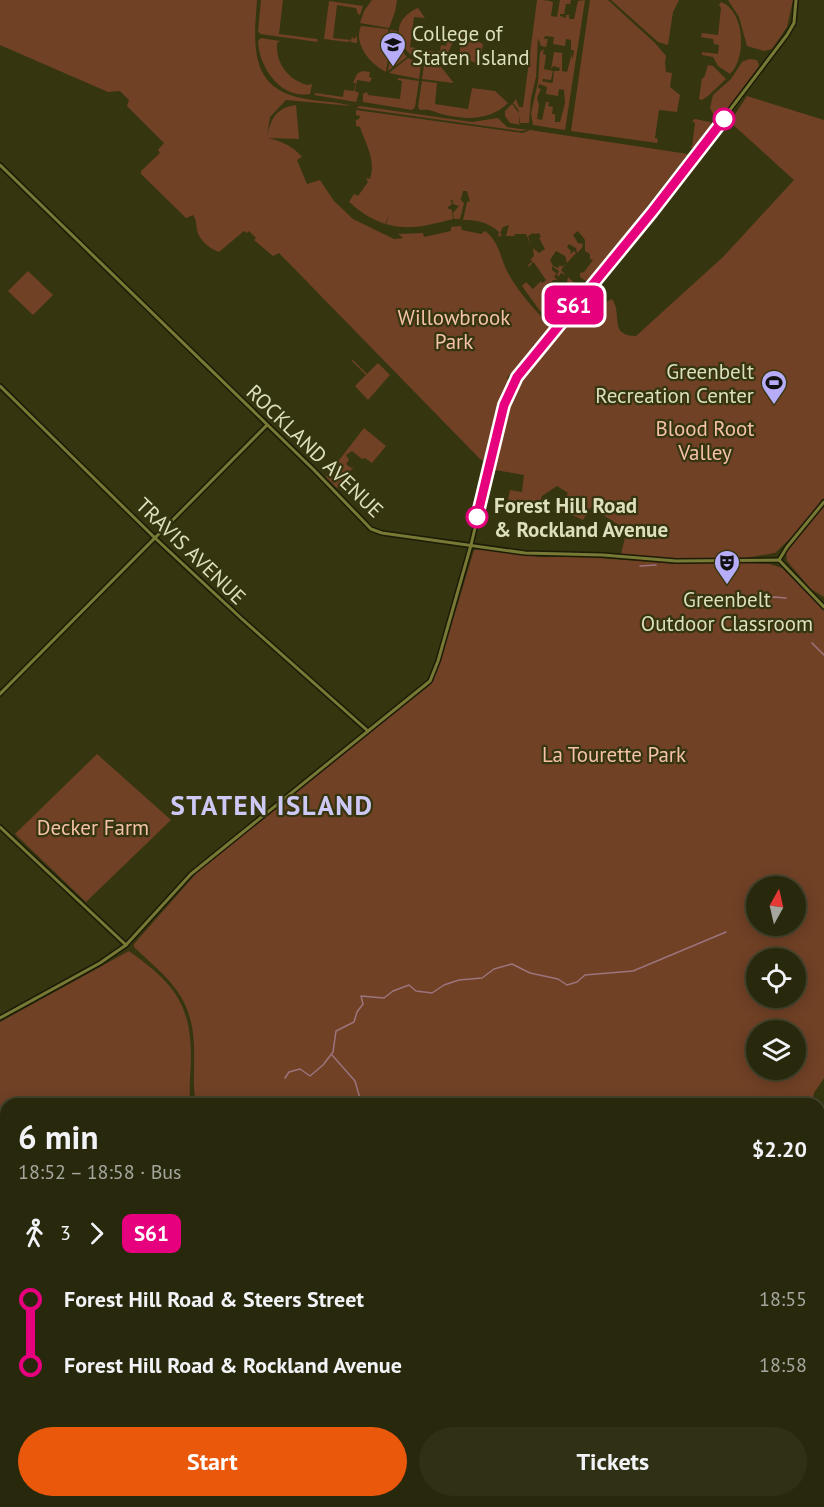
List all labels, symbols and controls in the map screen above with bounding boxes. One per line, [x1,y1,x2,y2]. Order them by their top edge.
place label: College of Staten Island [412,20,530,71]
school or university icon: College of Staten Island [378,30,408,68]
unlabelled marker [713,108,735,130]
line badge: S61 [540,286,608,324]
text: S61 [557,292,591,319]
park label: Willowbrook Park [398,304,510,355]
place label: Greenbelt Recreation Center [595,358,754,409]
sports icon: Greenbelt Recreation Center [759,368,789,406]
street label: ROCKLAND AVENUE [241,379,389,523]
park label: Blood Root Valley [656,415,754,466]
street label: TRAVIS AVENUE [130,492,252,610]
place label: Forest Hill Road & Rockland Avenue [494,492,668,543]
marker: Forest Hill Road & Rockland Avenue [466,506,488,528]
theatre icon: Greenbelt Outdoor Classroom [712,548,742,586]
place label: Greenbelt Outdoor Classroom [641,586,813,637]
park label: La Tourette Park [542,741,686,768]
district label: STATEN ISLAND [170,788,374,822]
park label: Decker Farm [37,814,149,841]
north arrow [746,876,806,936]
map controls [746,876,806,1080]
button: locate [746,948,806,1008]
button: layers [746,1020,806,1080]
text: 6 min [18,1115,99,1158]
text: $2.20 [752,1135,807,1163]
text: 18:52 – 18:58 · Bus [18,1159,182,1185]
icon: walk [18,1217,51,1250]
icon: forward [80,1217,113,1250]
text: 3 [60,1220,71,1246]
text: S61 [134,1220,169,1247]
text: Forest Hill Road & Steers Street [64,1285,364,1313]
text: 18:55 [759,1286,807,1312]
text: Forest Hill Road & Rockland Avenue [64,1351,402,1379]
text: 18:58 [759,1352,807,1378]
button: Start [18,1427,407,1496]
button: Tickets [419,1427,807,1496]

